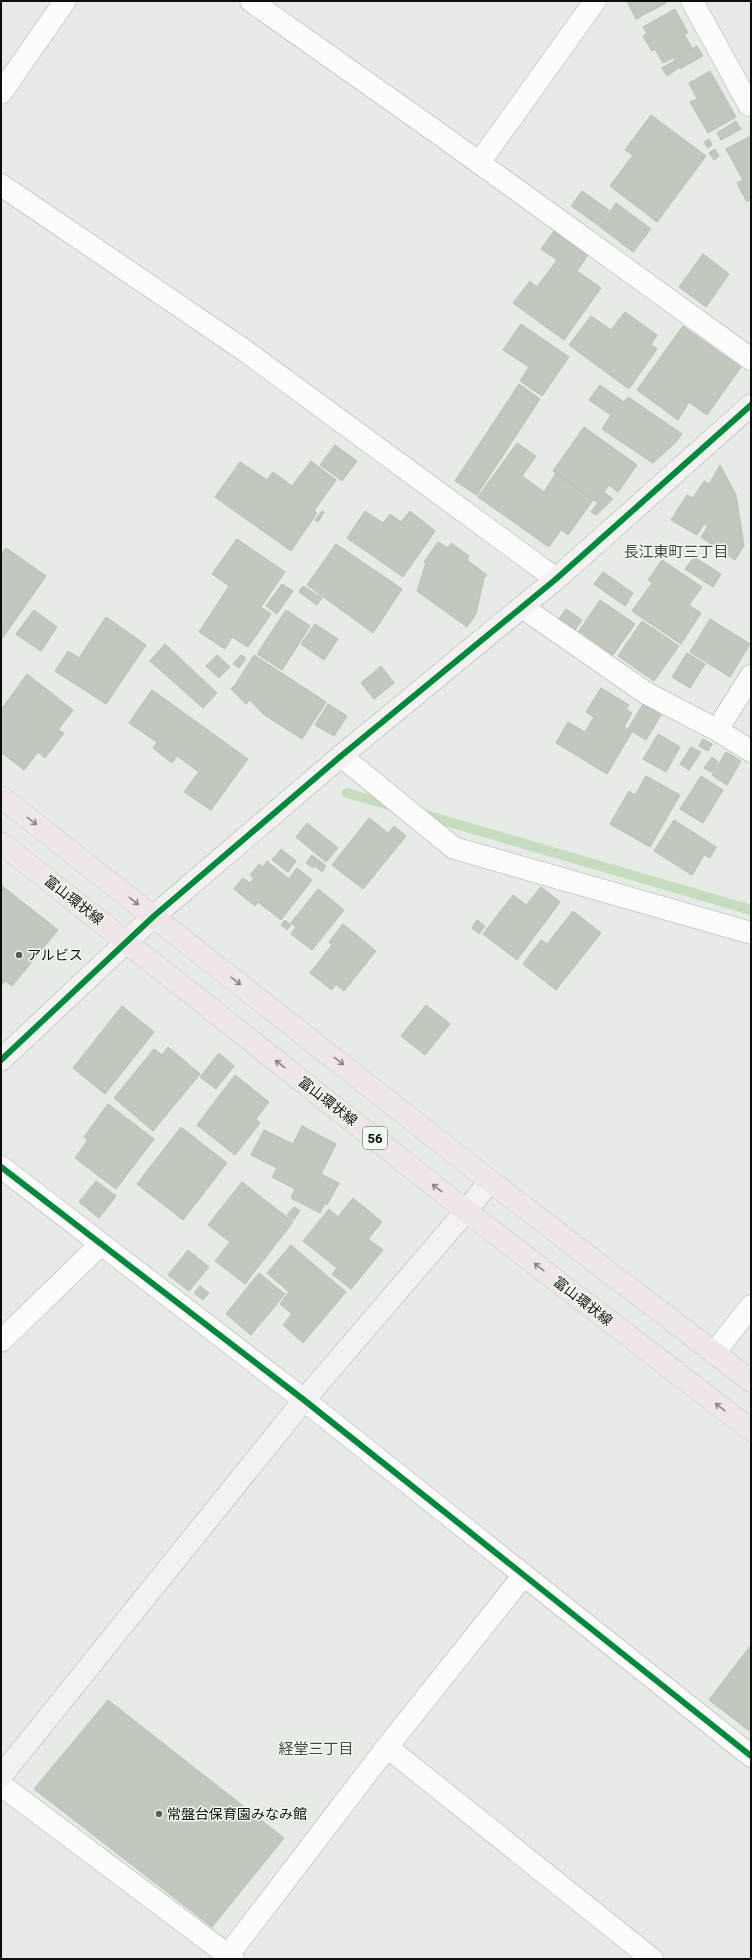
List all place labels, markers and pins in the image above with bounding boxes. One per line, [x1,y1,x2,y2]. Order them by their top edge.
place label: アルビス [27,947,83,963]
marker: アルビス [14,950,24,960]
place label: 常盤台保育園みなみ館 [167,1806,307,1822]
marker: 常盤台保育園みなみ館 [154,1809,164,1819]

